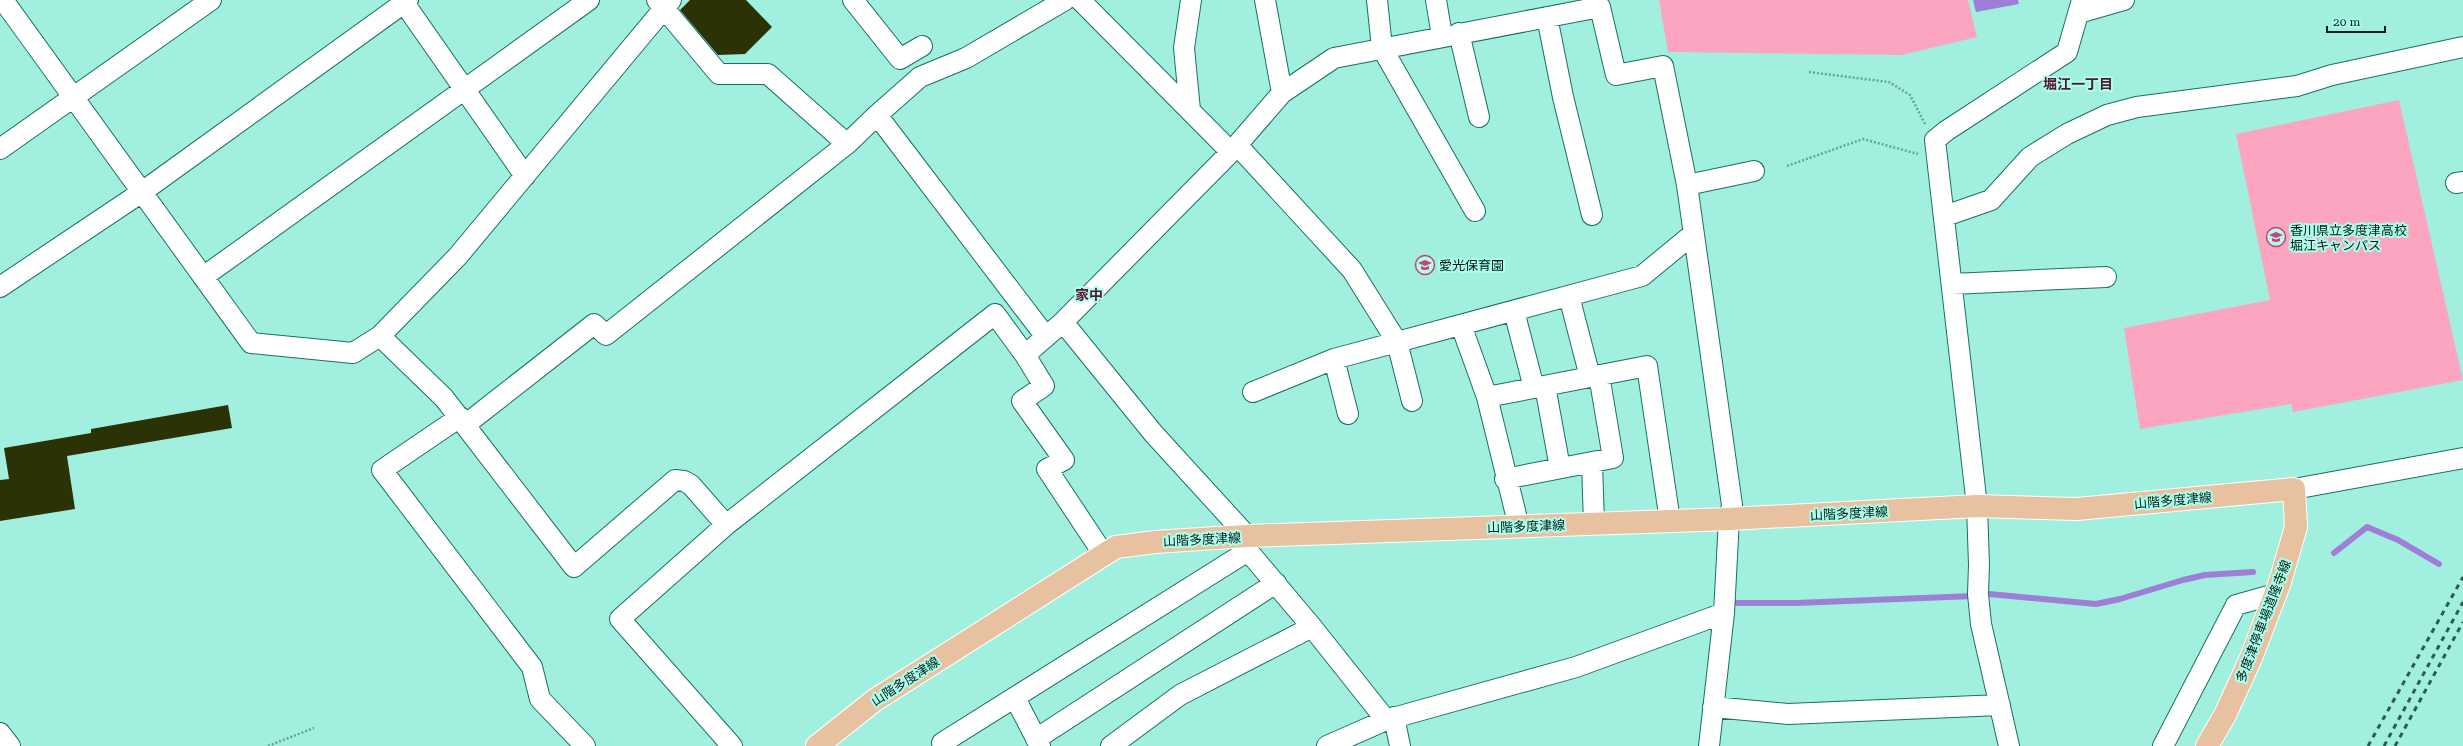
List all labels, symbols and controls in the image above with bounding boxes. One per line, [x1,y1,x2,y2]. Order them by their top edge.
scale bar [2327,8,2385,34]
text: 20 m [2333,15,2360,29]
district label: 堀江一丁目 [2043,76,2113,92]
place label: 香川県立多度津高校 堀江キャンパス [2290,223,2407,253]
school or university icon: 香川県立多度津高校 堀江キャンパス [2265,226,2287,248]
school or university icon: 愛光保育園 [1414,254,1436,276]
place label: 愛光保育園 [1439,258,1504,273]
district label: 家中 [1075,287,1103,303]
street label: 山階多度津線 [2134,490,2213,511]
street label: 山階多度津線 [1810,504,1888,523]
street label: 山階多度津線 [1487,518,1565,535]
street label: 山階多度津線 [1163,530,1241,549]
street label: 多度津停車場道隆寺線 [2233,558,2294,685]
street label: 山階多度津線 [868,654,942,709]

